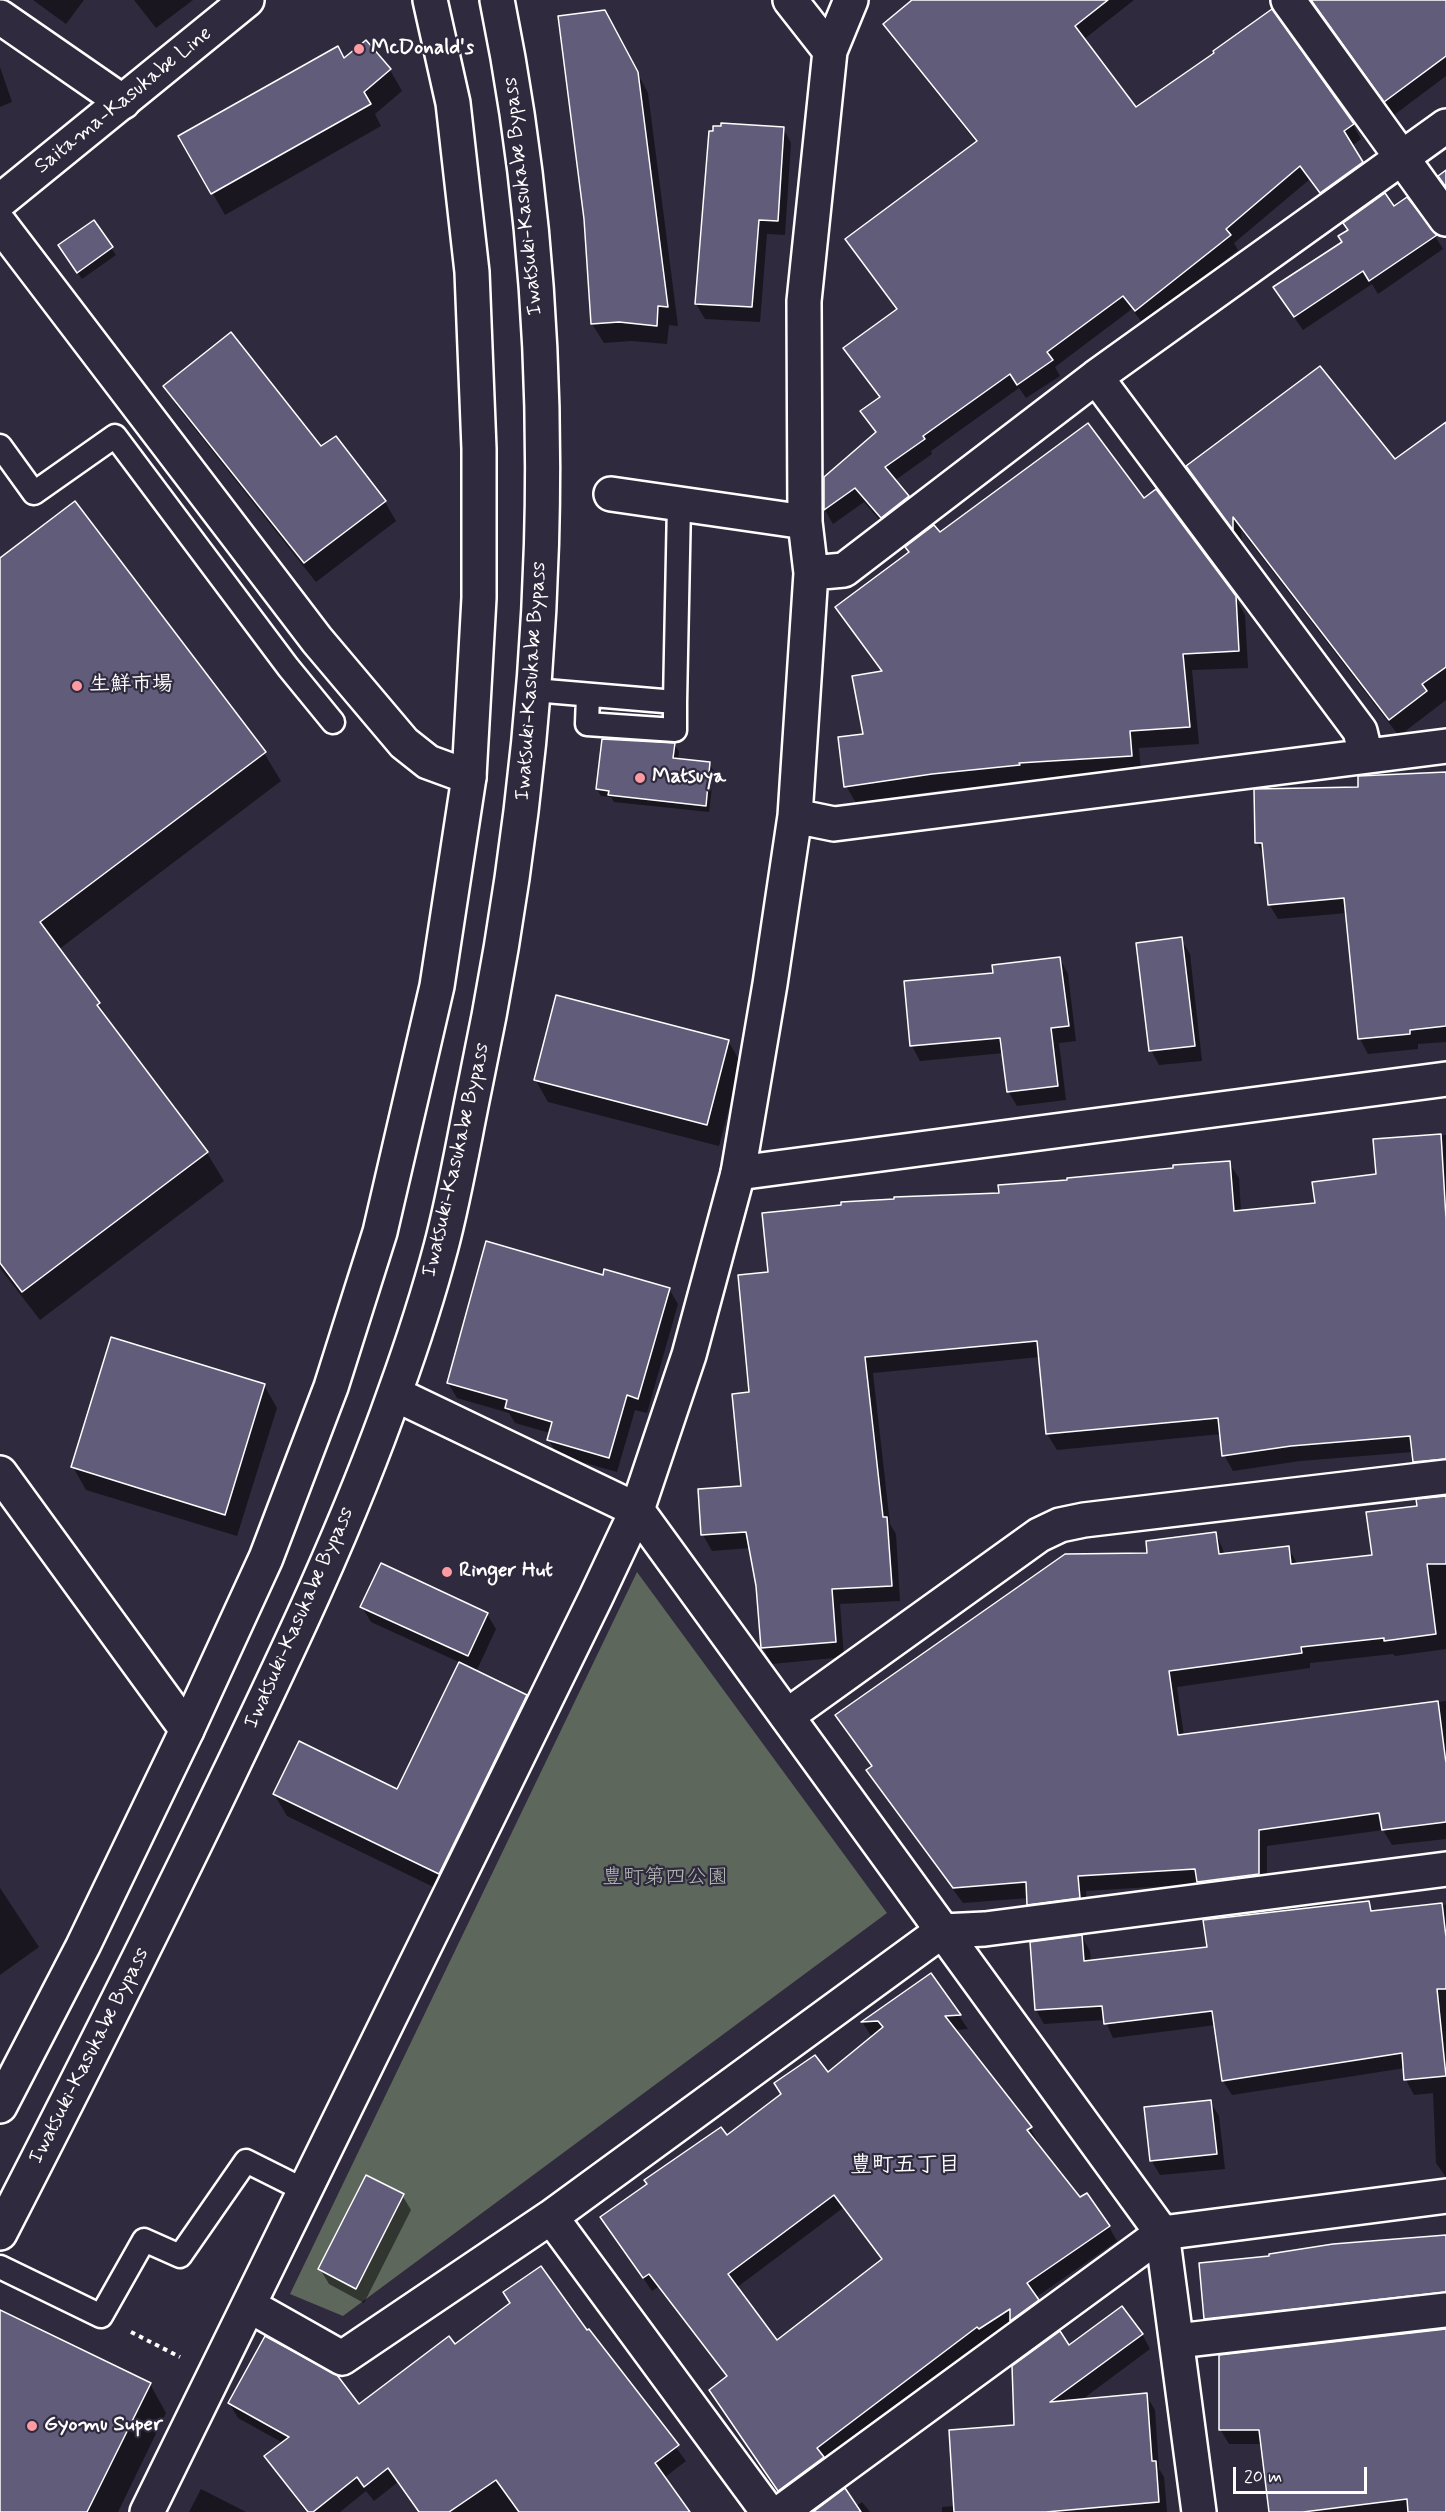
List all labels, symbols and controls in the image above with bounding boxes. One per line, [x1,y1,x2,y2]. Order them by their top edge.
street label: Saitama-Kasukabe Line [30,22,218,180]
place label: McDonald's [371,36,474,62]
marker: McDonald's [352,42,366,56]
street label: Iwatsuki-Kasukabe Bypass [499,76,549,316]
street label: Iwatsuki-Kasukabe Bypass [511,561,553,801]
place label: 生鮮市場 [89,673,173,699]
marker: 生鮮市場 [70,679,84,693]
place label: Matsuya [652,765,726,791]
marker: Matsuya [633,771,647,785]
street label: Iwatsuki-Kasukabe Bypass [418,1040,496,1280]
street label: Iwatsuki-Kasukabe Bypass [240,1503,360,1733]
place label: Ringer Hut [459,1559,553,1585]
marker: Ringer Hut [440,1565,454,1579]
park label: 豊町第四公園 [602,1866,728,1892]
street label: Iwatsuki-Kasukabe Bypass [24,1944,156,2168]
district label: 豊町五丁目 [850,2153,960,2179]
place label: Gyomu Super [44,2413,163,2439]
marker: Gyomu Super [25,2419,39,2433]
scale bar [1236,2455,1370,2493]
text: 20 m [1244,2465,1282,2489]

